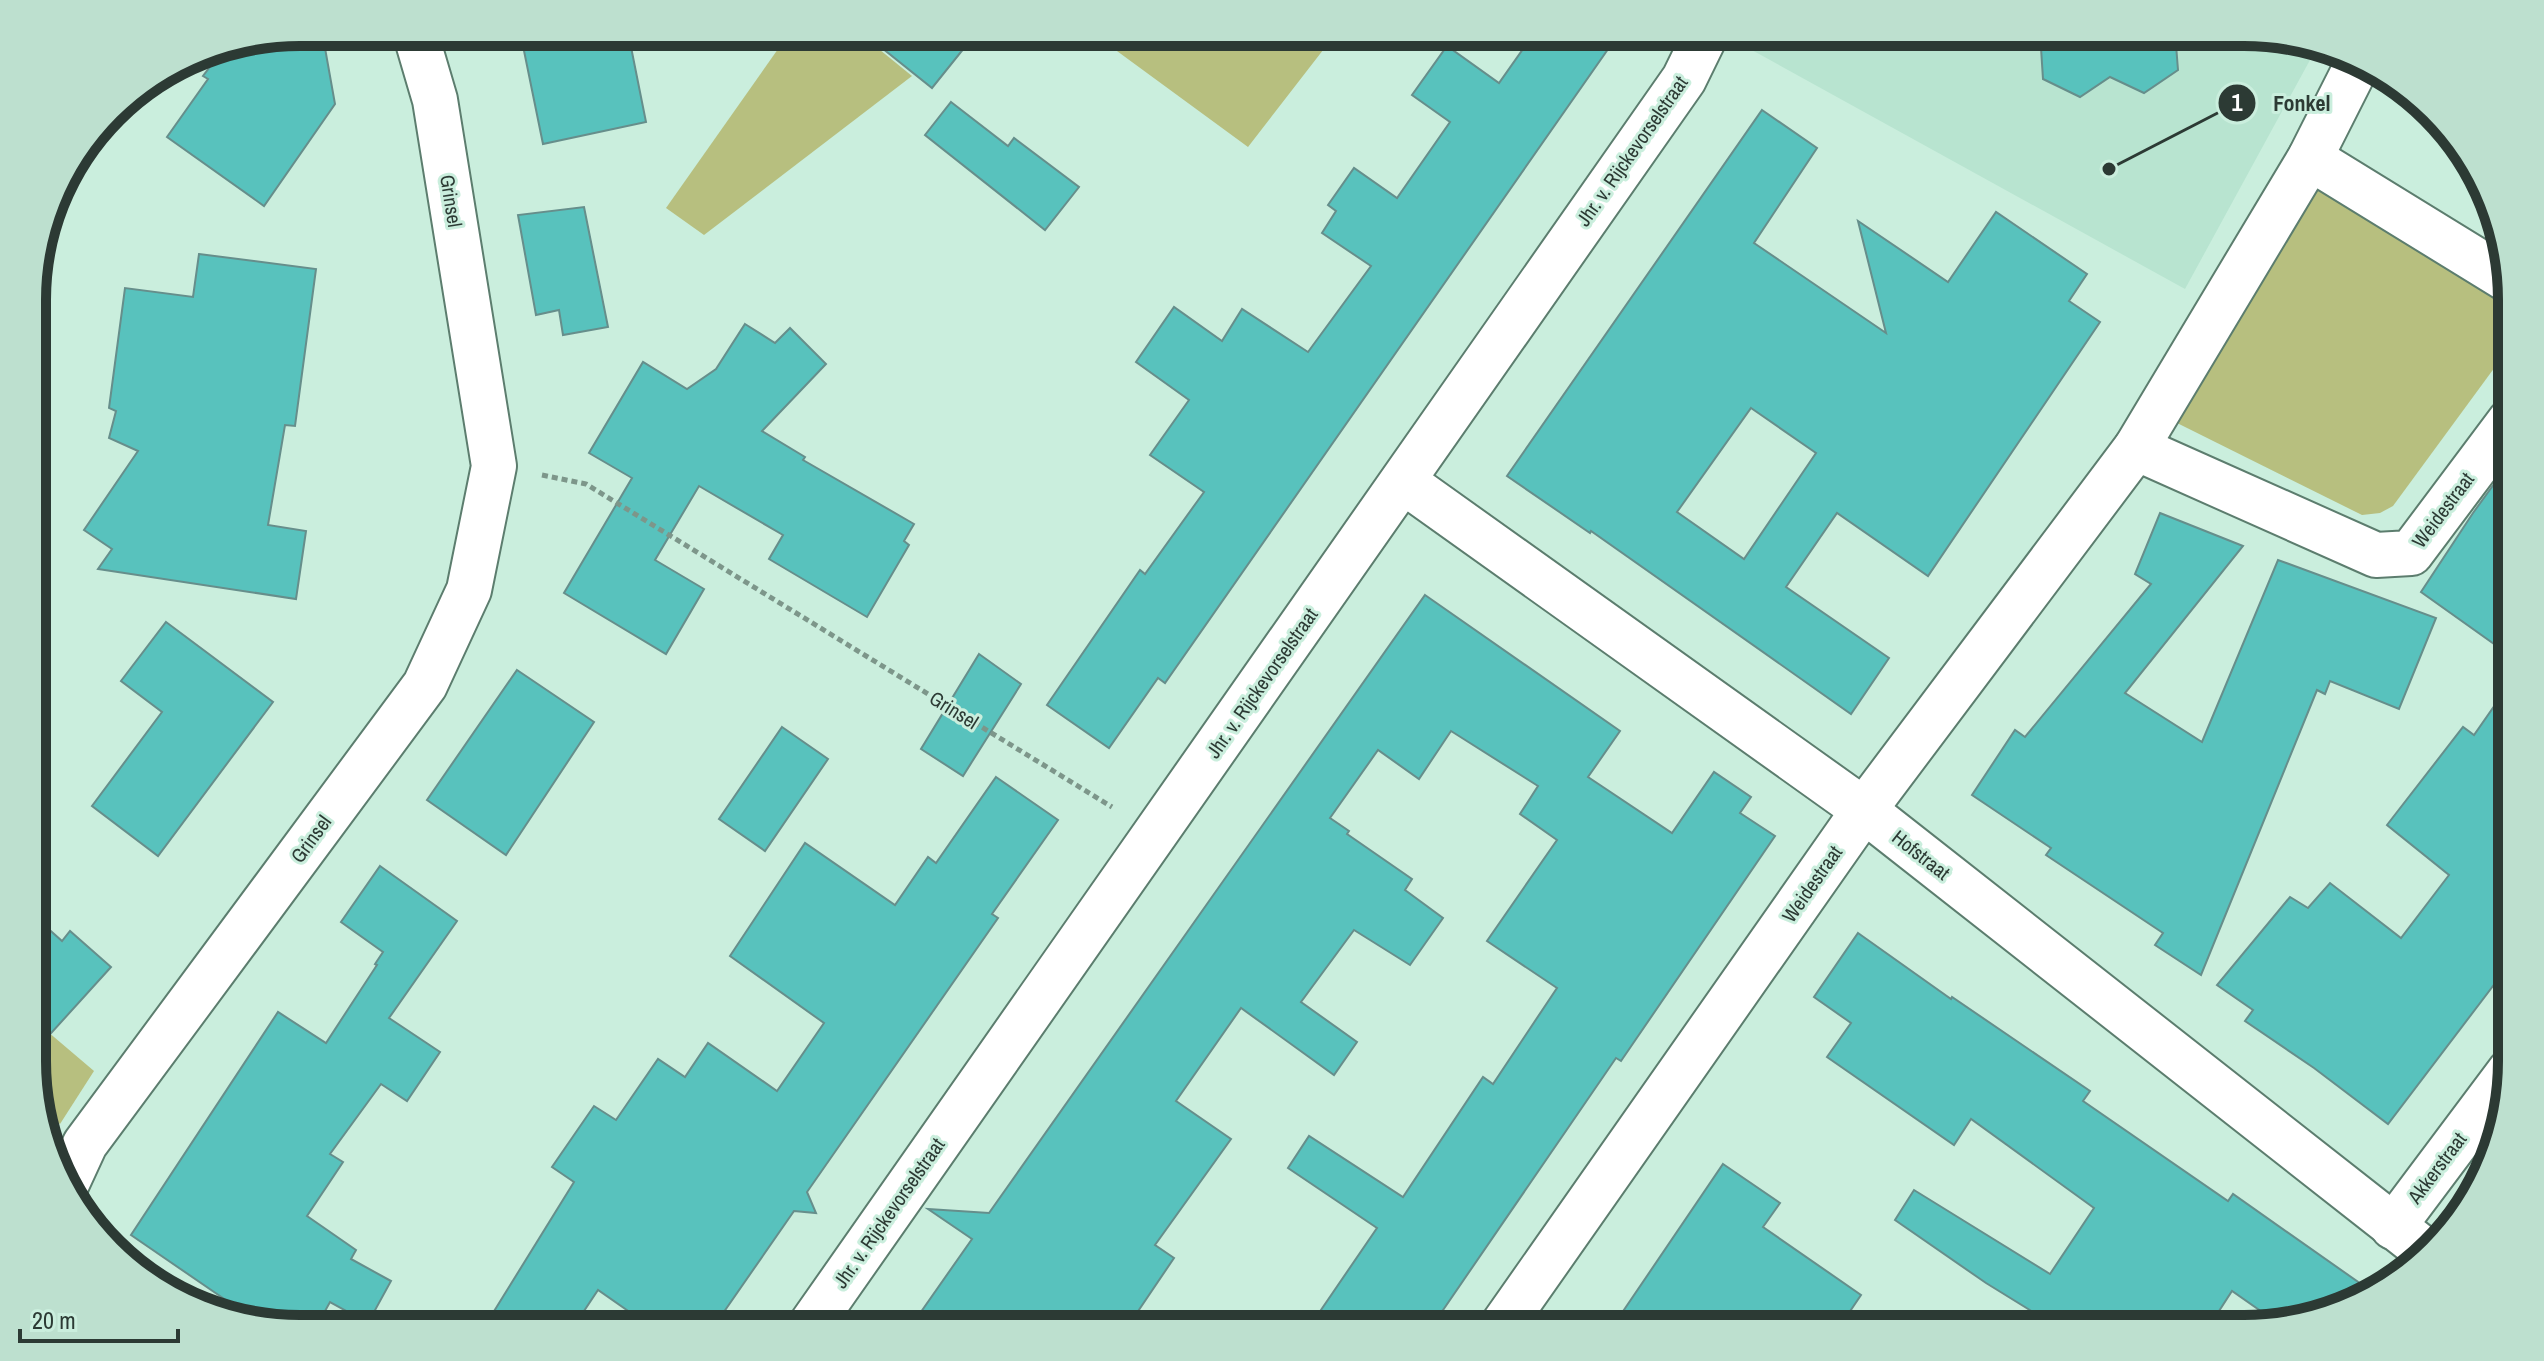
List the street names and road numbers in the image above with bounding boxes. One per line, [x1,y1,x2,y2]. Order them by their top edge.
street label: Jhr. v. Rijckevorselstraat [1570,70,1694,231]
street label: Grinsel [434,173,469,229]
street label: Weidestraat [2405,466,2480,553]
street label: Jhr. v. Rijckevorselstraat [1200,602,1324,763]
street label: Grinsel [925,684,984,735]
street label: Grinsel [284,809,337,868]
street label: Hofstraat [1887,823,1956,886]
street label: Weidestraat [1775,840,1848,928]
street label: Akkerstraat [2400,1126,2473,1210]
street label: Jhr. v. Rijckevorselstraat [827,1132,951,1293]

